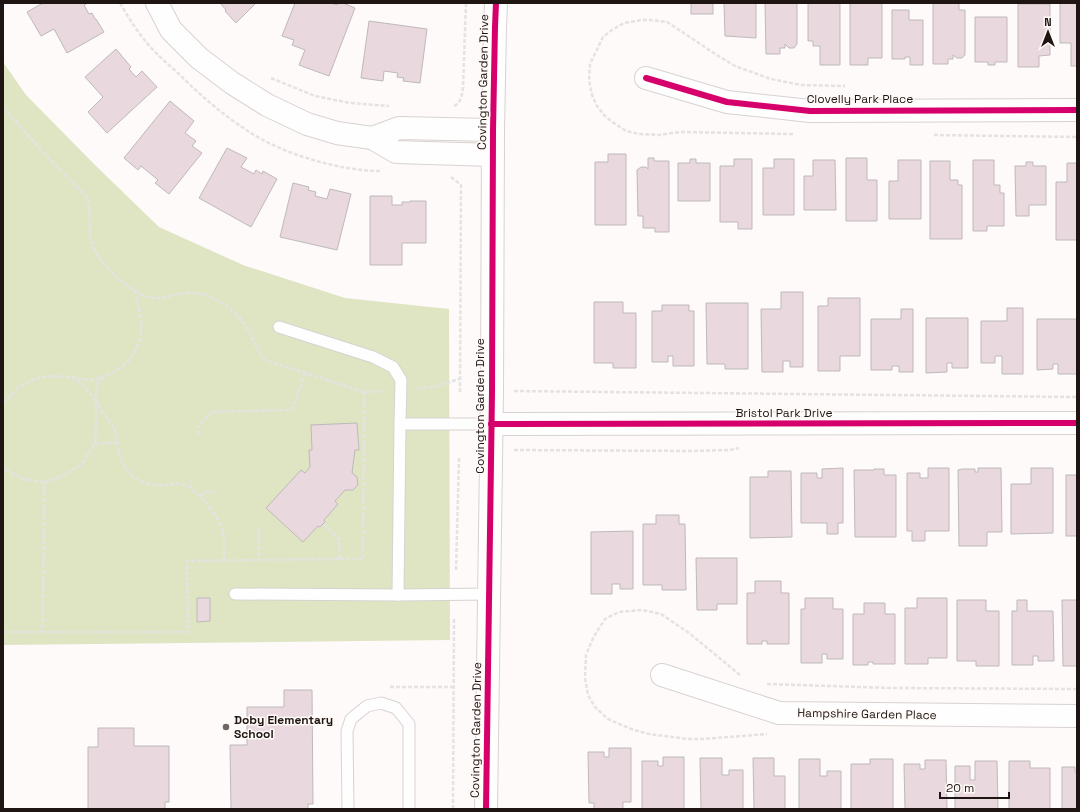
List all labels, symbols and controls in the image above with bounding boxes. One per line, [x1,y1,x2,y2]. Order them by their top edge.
north arrow [1028,12,1068,52]
street label: Covington Garden Drive [474,14,492,150]
text: N [1044,15,1052,29]
street label: Clovelly Park Place [807,91,913,107]
street label: Covington Garden Drive [472,338,488,474]
street label: Bristol Park Drive [735,405,833,421]
street label: Covington Garden Drive [467,662,485,798]
street label: Hampshire Garden Place [797,705,937,723]
place label: Doby Elementary School [234,712,333,742]
marker: Doby Elementary School [221,722,231,732]
scale bar [940,774,1009,800]
text: 20 m [946,780,974,796]

